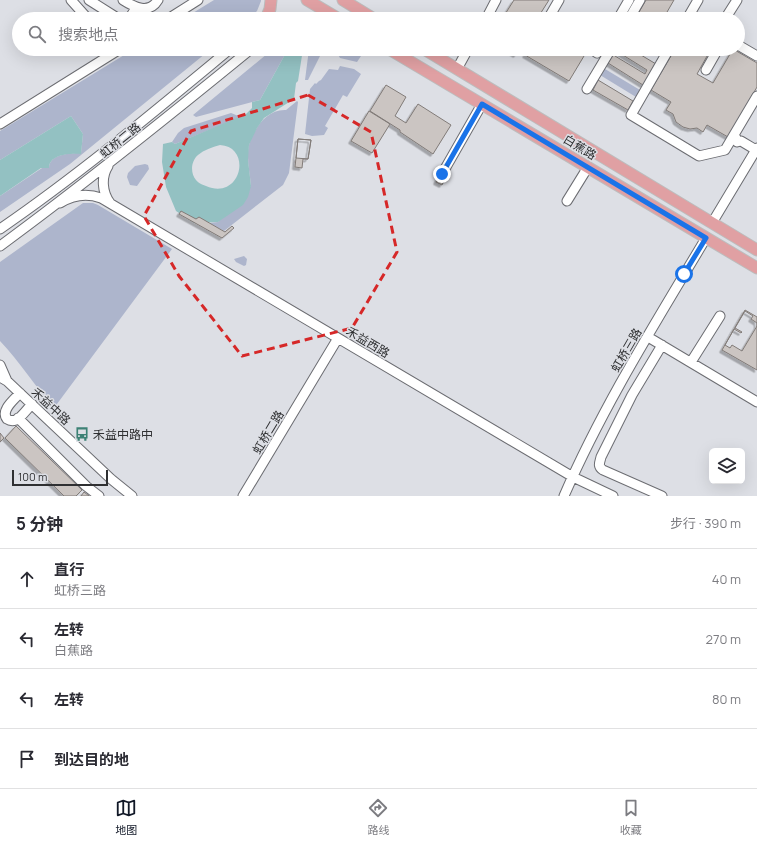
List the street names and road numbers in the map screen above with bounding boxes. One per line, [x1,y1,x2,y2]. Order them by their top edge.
street label: 虹桥二路 [96,118,144,162]
street label: 白蕉路 [560,130,600,164]
street label: 禾益西路 [343,322,393,362]
street label: 虹桥三路 [607,325,645,375]
street label: 禾益中路 [28,383,74,429]
street label: 虹桥二路 [248,407,288,457]

